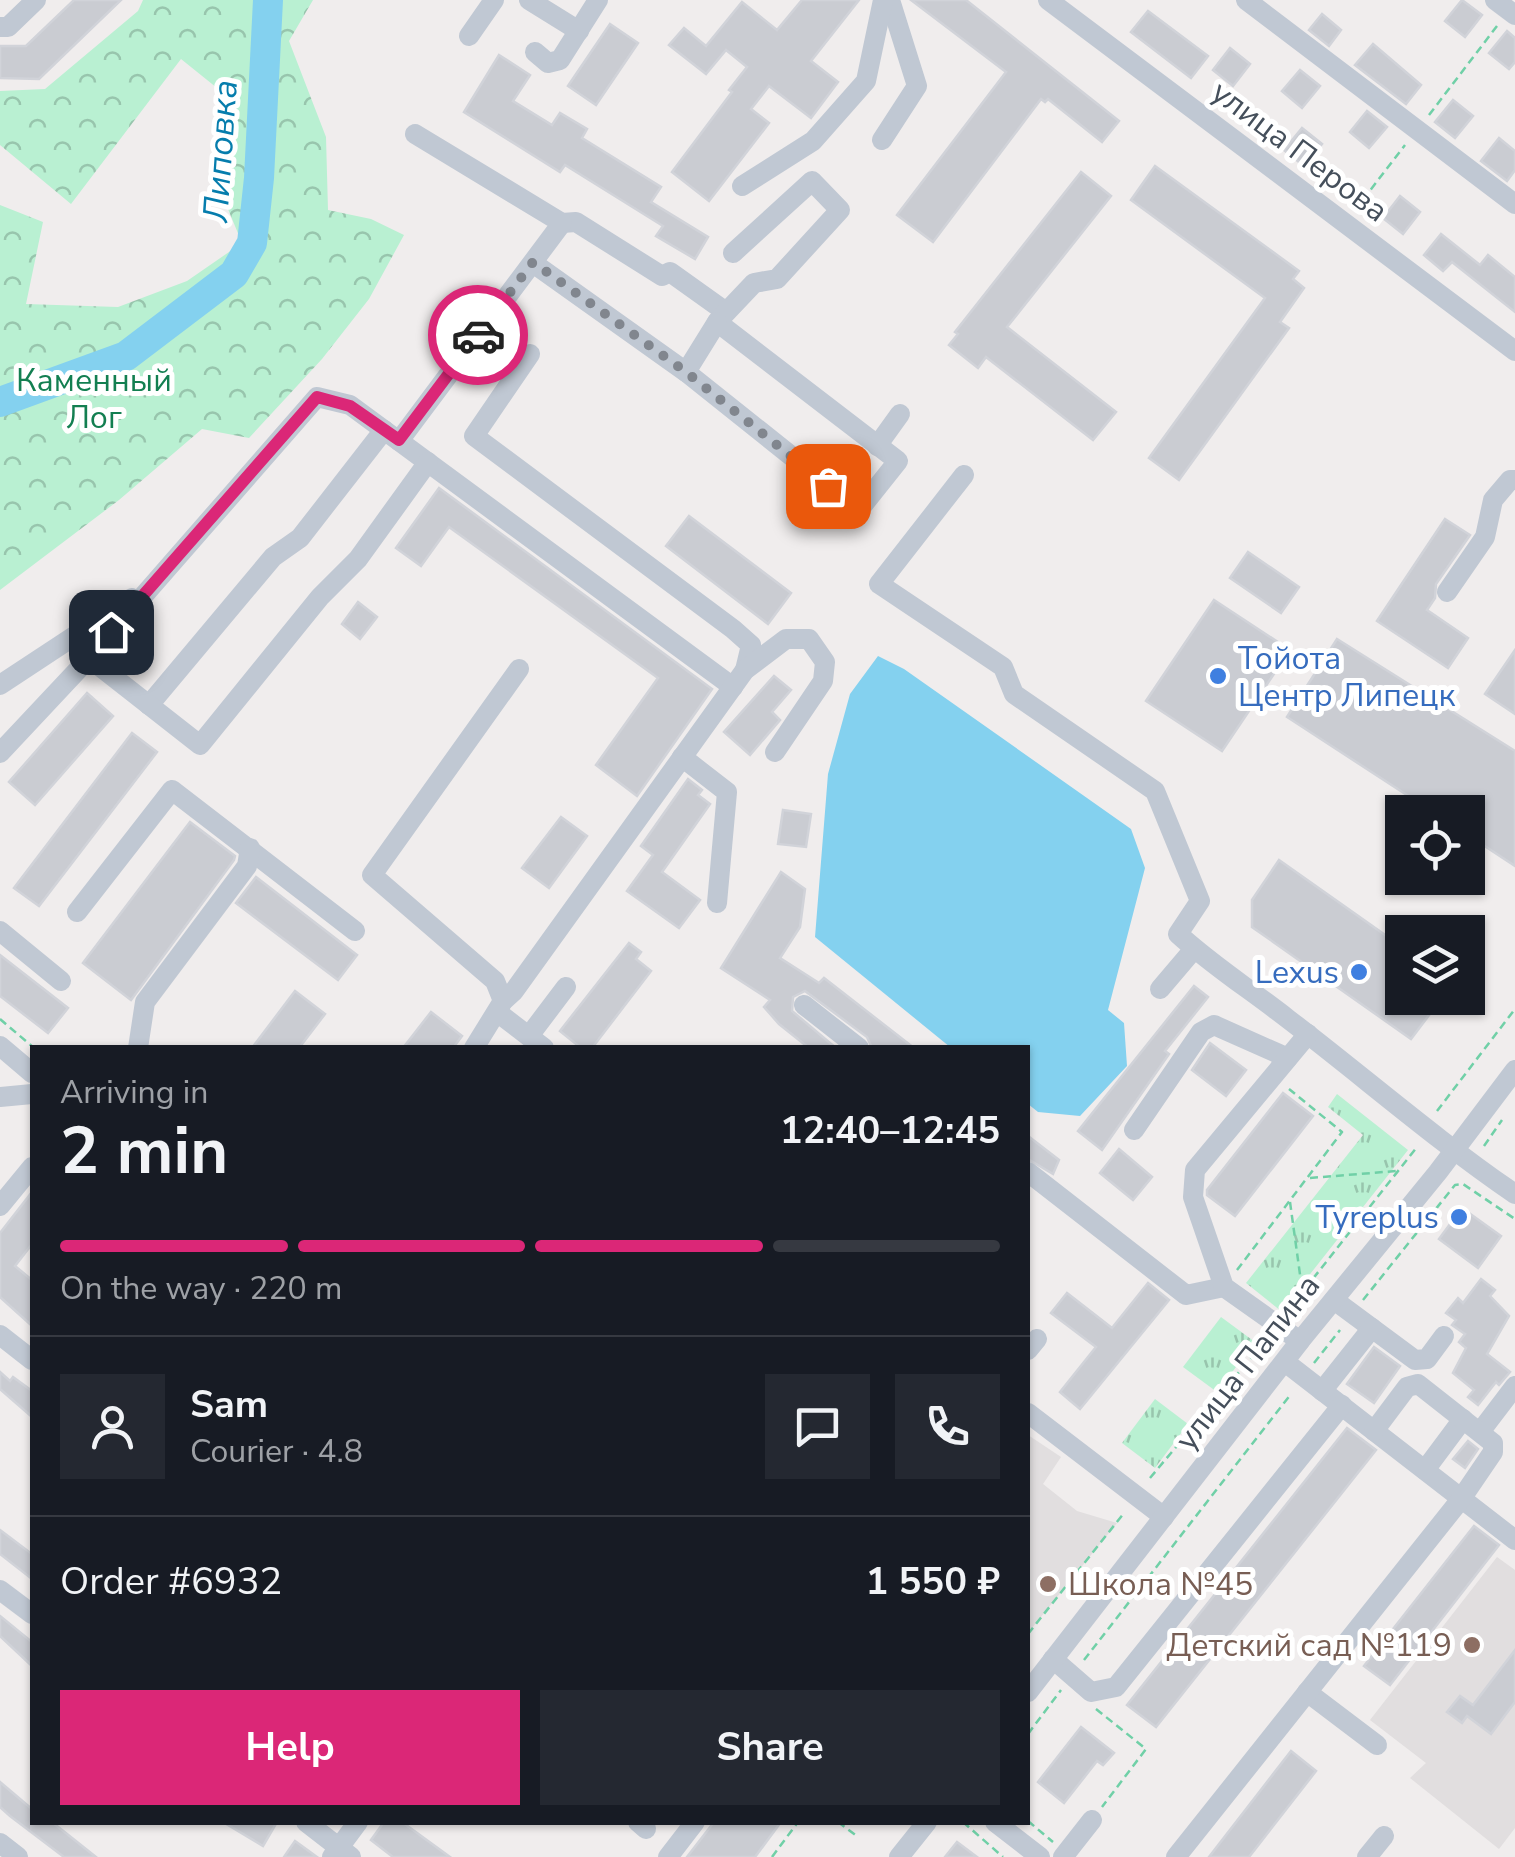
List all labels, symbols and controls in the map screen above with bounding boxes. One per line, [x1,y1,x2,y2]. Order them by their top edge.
street label: улица Перова [1203,71,1397,232]
water label: Липовка [192,78,249,225]
courier [428,285,528,385]
icon: car [451,308,506,363]
park label: Каменный Лог [16,359,172,439]
pin [786,444,871,529]
icon: bag [801,459,856,514]
pin [69,590,154,675]
icon: home [84,605,139,660]
place label: Тойота Центр Липецк [1238,637,1455,717]
marker: Тойота Центр Липецк [1207,665,1229,687]
map controls [1385,795,1485,1015]
button: locate [1385,795,1485,895]
button: layers [1385,915,1485,1015]
place label: Lexus [1255,951,1339,994]
marker: Lexus [1348,961,1370,983]
text: Arriving in [60,1071,208,1114]
text: 12:40–12:45 [780,1105,1000,1156]
text: 2 min [60,1107,228,1196]
place label: Tyreplus [1316,1196,1439,1239]
marker: Tyreplus [1448,1206,1470,1228]
street label: улица Папина [1165,1265,1330,1459]
text: On the way · 220 m [60,1267,342,1310]
button: person [60,1374,165,1479]
button: chat [765,1374,870,1479]
button: phone [895,1374,1000,1479]
text: Sam [190,1379,268,1430]
text: Courier · 4.8 [190,1430,363,1473]
text: Order #6932 [60,1556,282,1607]
text: 1 550 ₽ [865,1556,1000,1607]
place label: Школа №45 [1068,1563,1253,1606]
marker: Школа №45 [1037,1573,1059,1595]
place label: Детский сад №119 [1166,1624,1452,1667]
marker: Детский сад №119 [1461,1634,1483,1656]
button: Help [60,1690,520,1805]
button: Share [540,1690,1000,1805]

